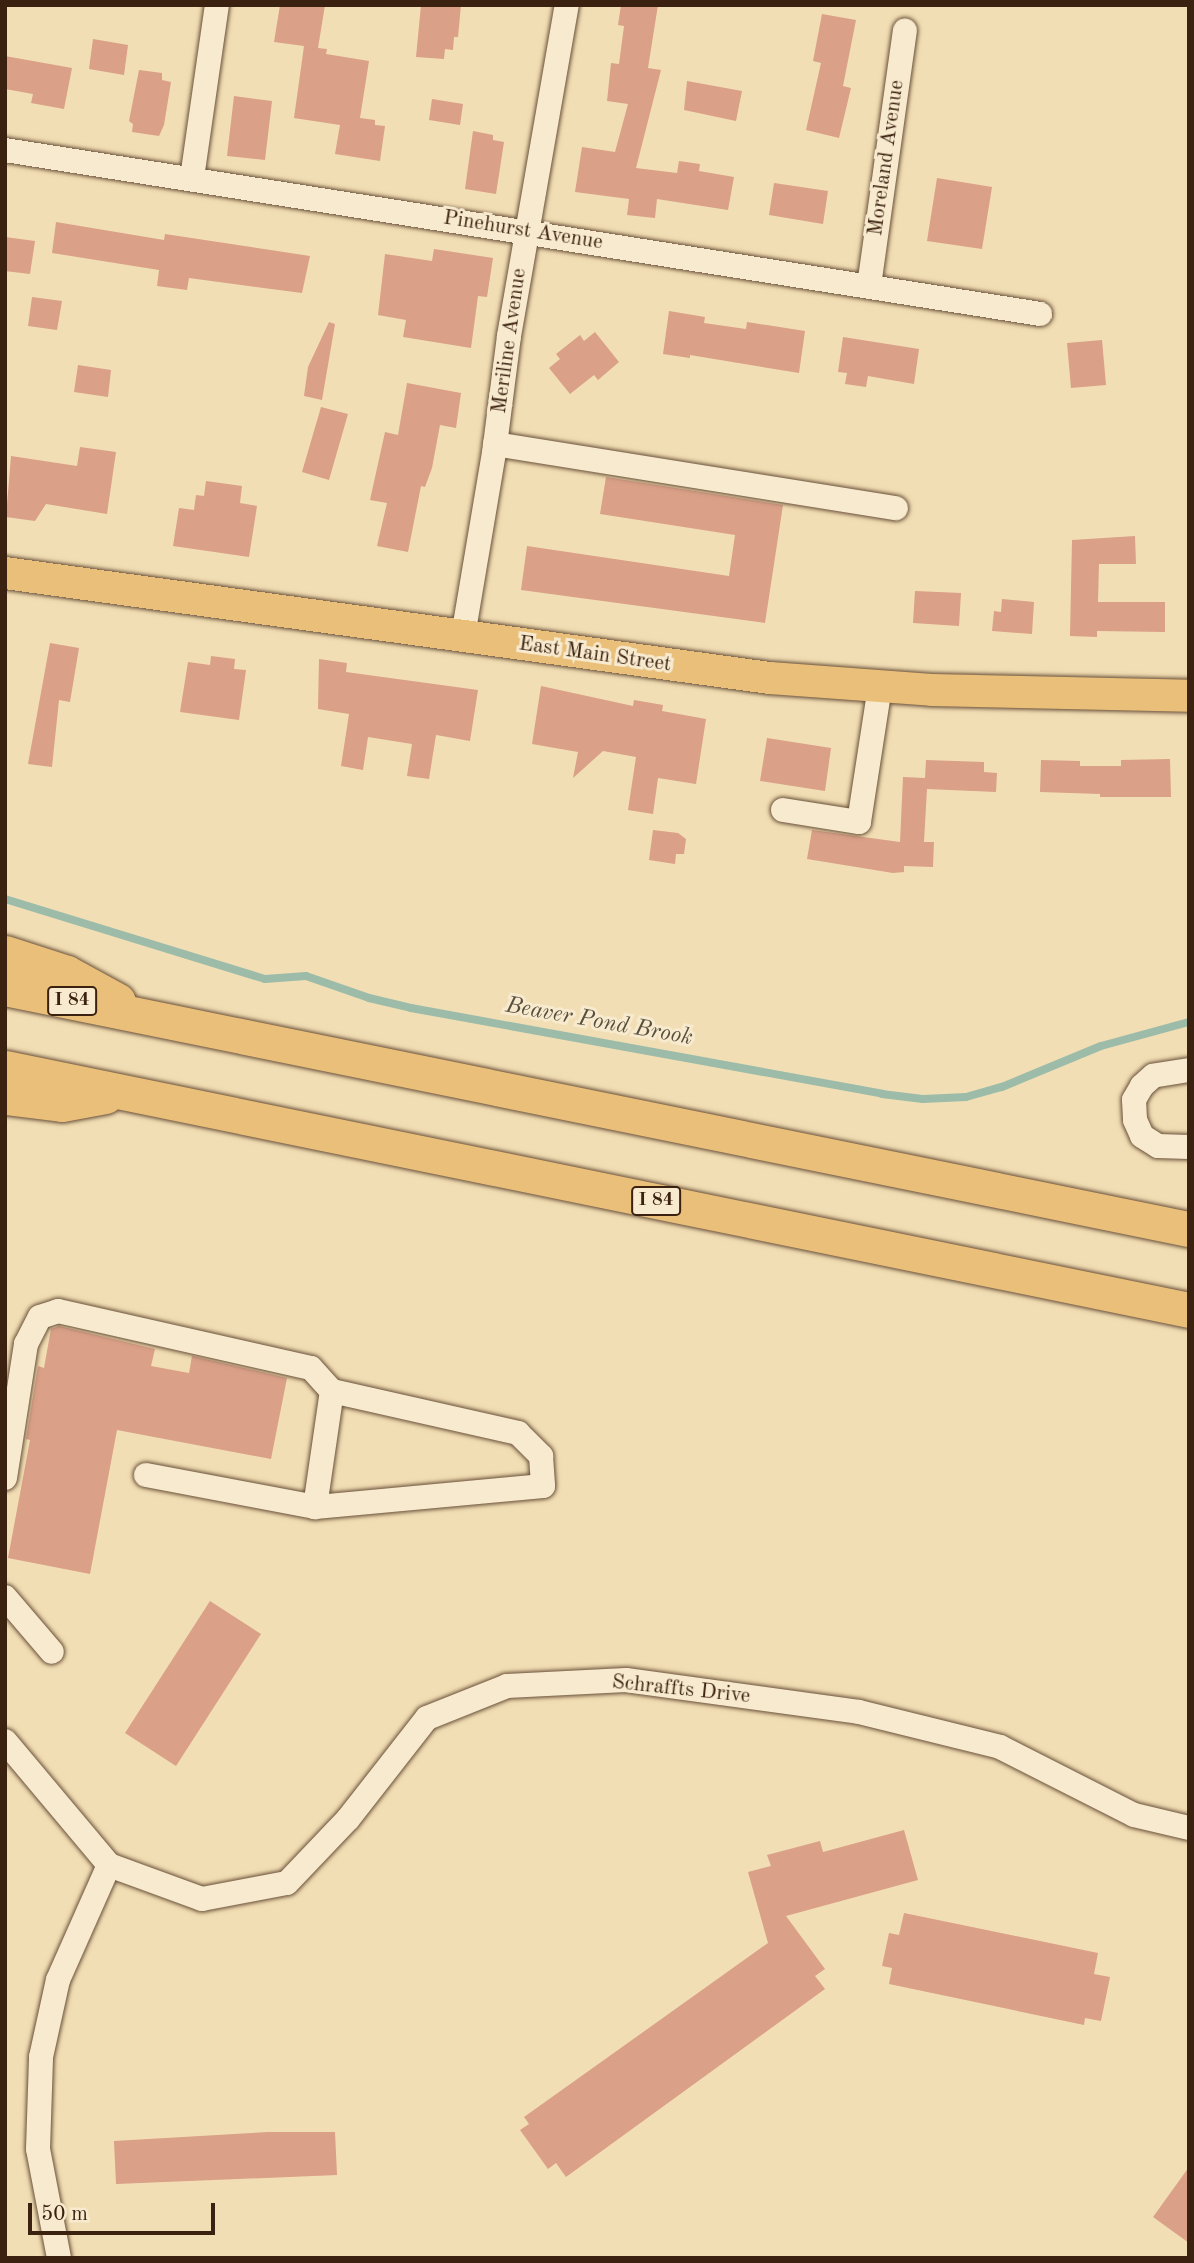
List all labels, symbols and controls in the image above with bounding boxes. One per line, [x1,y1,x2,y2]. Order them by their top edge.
street label: Moreland Avenue [864,78,910,238]
street label: Pinehurst Avenue [441,206,605,256]
street label: Meriline Avenue [487,267,533,415]
street label: East Main Street [517,632,673,678]
road number: I 84 [46,986,98,1016]
water label: Beaver Pond Brook [503,992,695,1052]
road number: I 84 [630,1186,682,1217]
street label: Schraffts Drive [610,1670,752,1710]
scale bar [32,2190,219,2234]
text: 50 m [41,2204,88,2225]

